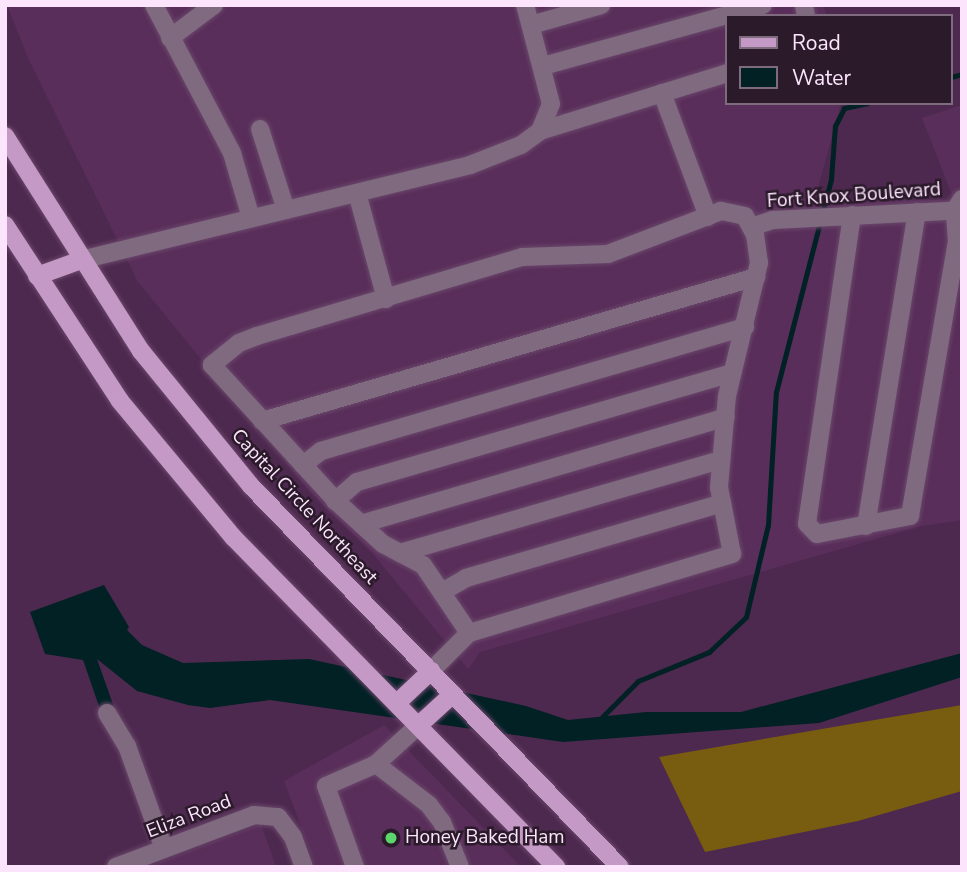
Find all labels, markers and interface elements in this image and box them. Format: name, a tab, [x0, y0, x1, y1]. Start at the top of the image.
legend	[726, 14, 953, 105]
text: Road	[792, 29, 841, 57]
text: Water	[792, 64, 851, 92]
street label: Fort Knox Boulevard	[766, 179, 942, 213]
street label: Capital Circle Northeast	[226, 425, 382, 589]
street label: Eliza Road	[143, 790, 235, 844]
place label: Honey Baked Ham	[405, 827, 564, 849]
marker: Honey Baked Ham	[383, 830, 399, 846]

